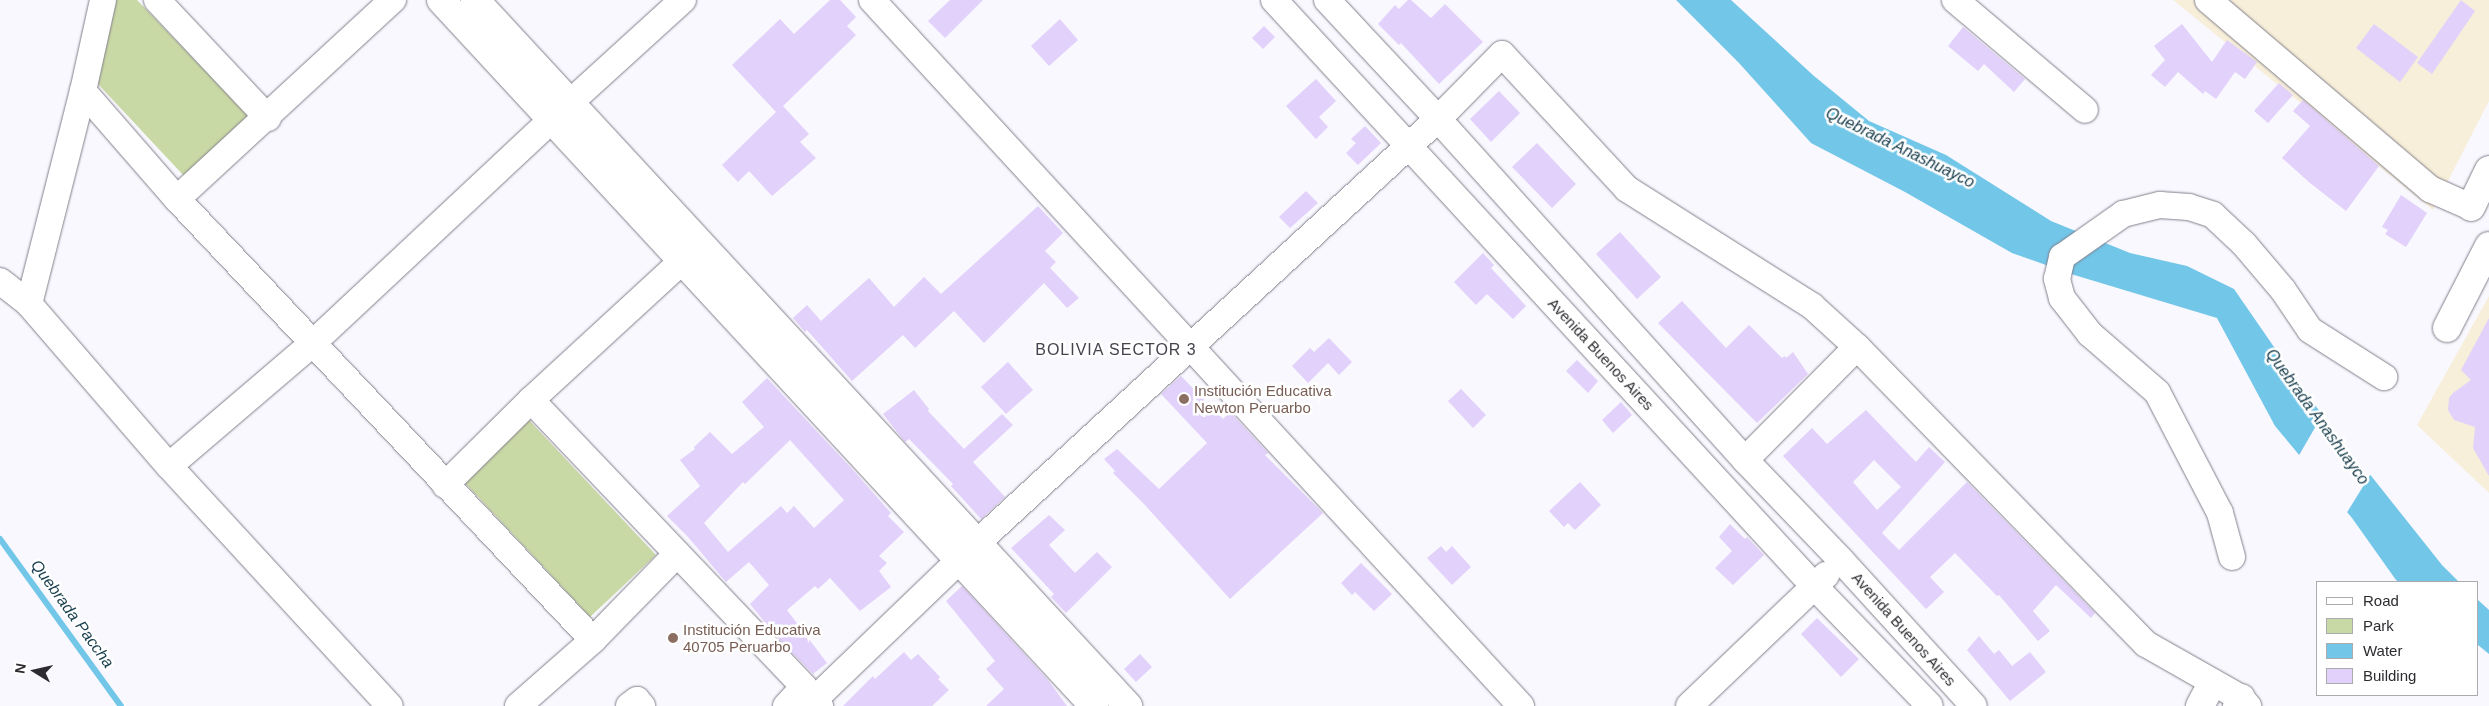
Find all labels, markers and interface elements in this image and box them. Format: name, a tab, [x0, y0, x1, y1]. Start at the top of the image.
water label: Quebrada Anashuayco	[1822, 103, 1978, 193]
street label: Avenida Buenos Aires	[1544, 294, 1658, 414]
district label: BOLIVIA SECTOR 3	[1033, 340, 1199, 360]
water label: Quebrada Anashuayco	[2261, 345, 2373, 489]
place label: Institución Educativa Newton Peruarbo	[1194, 381, 1332, 416]
marker: Institución Educativa Newton Peruarbo	[1178, 393, 1190, 405]
water label: Quebrada Paccha	[26, 556, 118, 672]
street label: Avenida Buenos Aires	[1848, 568, 1960, 690]
legend	[2316, 581, 2479, 696]
text: Road	[2363, 592, 2399, 609]
text: Park	[2363, 617, 2394, 634]
place label: Institución Educativa 40705 Peruarbo	[683, 620, 821, 655]
marker: Institución Educativa 40705 Peruarbo	[667, 632, 679, 644]
text: Water	[2363, 642, 2402, 659]
north arrow	[10, 646, 60, 696]
text: N	[11, 662, 29, 675]
text: Building	[2363, 667, 2416, 684]

